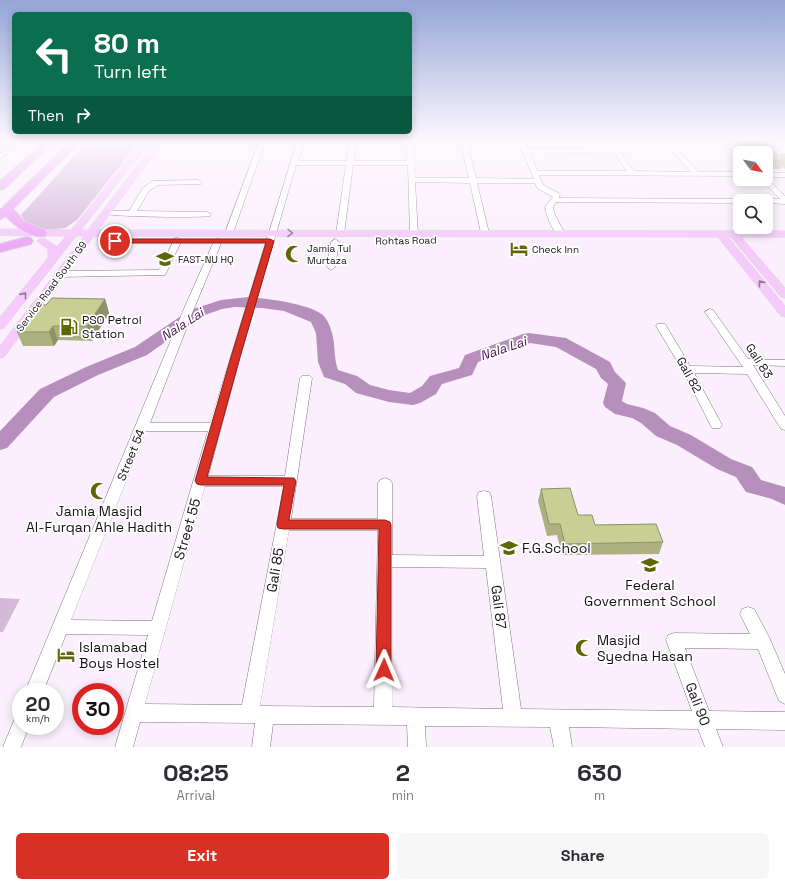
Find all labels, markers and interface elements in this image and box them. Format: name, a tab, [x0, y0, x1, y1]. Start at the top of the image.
text: 80 m	[94, 25, 160, 61]
icon: left	[28, 28, 80, 80]
text: Turn left	[94, 60, 167, 83]
icon: right	[72, 104, 94, 126]
text: Then	[28, 106, 64, 125]
north arrow	[733, 146, 773, 186]
map controls	[733, 146, 773, 234]
button: search	[733, 194, 773, 234]
pin	[98, 224, 132, 258]
one-way arrow	[287, 229, 293, 237]
icon: arrive	[104, 230, 126, 252]
street label: Rohtas Road	[375, 233, 437, 248]
street label: Service Road South G9	[13, 239, 90, 334]
hotel icon: Check Inn	[509, 239, 529, 259]
place label: Jamia Tul Murtaza	[307, 242, 351, 267]
place label: Check Inn	[532, 243, 579, 256]
mosque icon: Jamia Tul Murtaza	[284, 244, 304, 264]
school or university icon: FAST-NU HQ	[155, 249, 175, 269]
place label: FAST-NU HQ	[178, 253, 234, 266]
one-way arrow	[759, 280, 766, 287]
one-way arrow	[20, 292, 27, 299]
water label: Nala Lai	[158, 303, 208, 345]
place label: PSO Petrol Station	[82, 312, 142, 342]
fuel station icon: PSO Petrol Station	[59, 317, 79, 337]
water label: Nala Lai	[478, 332, 530, 364]
street label: Gali 83	[742, 340, 776, 382]
street label: Gali 82	[673, 354, 705, 396]
street label: Street 54	[113, 426, 149, 483]
mosque icon: Jamia Masjid Al-Furqan Ahle Hadith	[89, 481, 109, 501]
street label: Street 55	[170, 496, 204, 562]
place label: Jamia Masjid Al-Furqan Ahle Hadith	[26, 502, 172, 536]
school or university icon: F.G.School	[499, 538, 519, 558]
place label: F.G.School	[522, 539, 591, 557]
street label: Gali 85	[262, 546, 288, 594]
school or university icon: Federal Government School	[640, 555, 660, 575]
place label: Federal Government School	[584, 576, 716, 610]
street label: Gali 87	[487, 584, 511, 630]
place label: Masjid Syedna Hasan	[597, 631, 693, 665]
place label: Islamabad Boys Hostel	[79, 638, 159, 672]
mosque icon: Masjid Syedna Hasan	[574, 638, 594, 658]
hotel icon: Islamabad Boys Hostel	[56, 645, 76, 665]
position arrow	[363, 649, 405, 691]
street label: Gali 90	[681, 680, 715, 728]
speed limit sign: 30	[72, 683, 124, 735]
text: 20	[26, 691, 50, 717]
text: km/h	[26, 712, 50, 725]
text: 08:25	[163, 757, 229, 788]
text: 2	[396, 757, 410, 788]
text: 630	[577, 757, 622, 788]
text: Arrival	[177, 787, 215, 804]
text: min	[392, 787, 414, 804]
text: m	[594, 787, 605, 804]
button: Exit	[16, 833, 389, 879]
button: Share	[397, 833, 769, 879]

